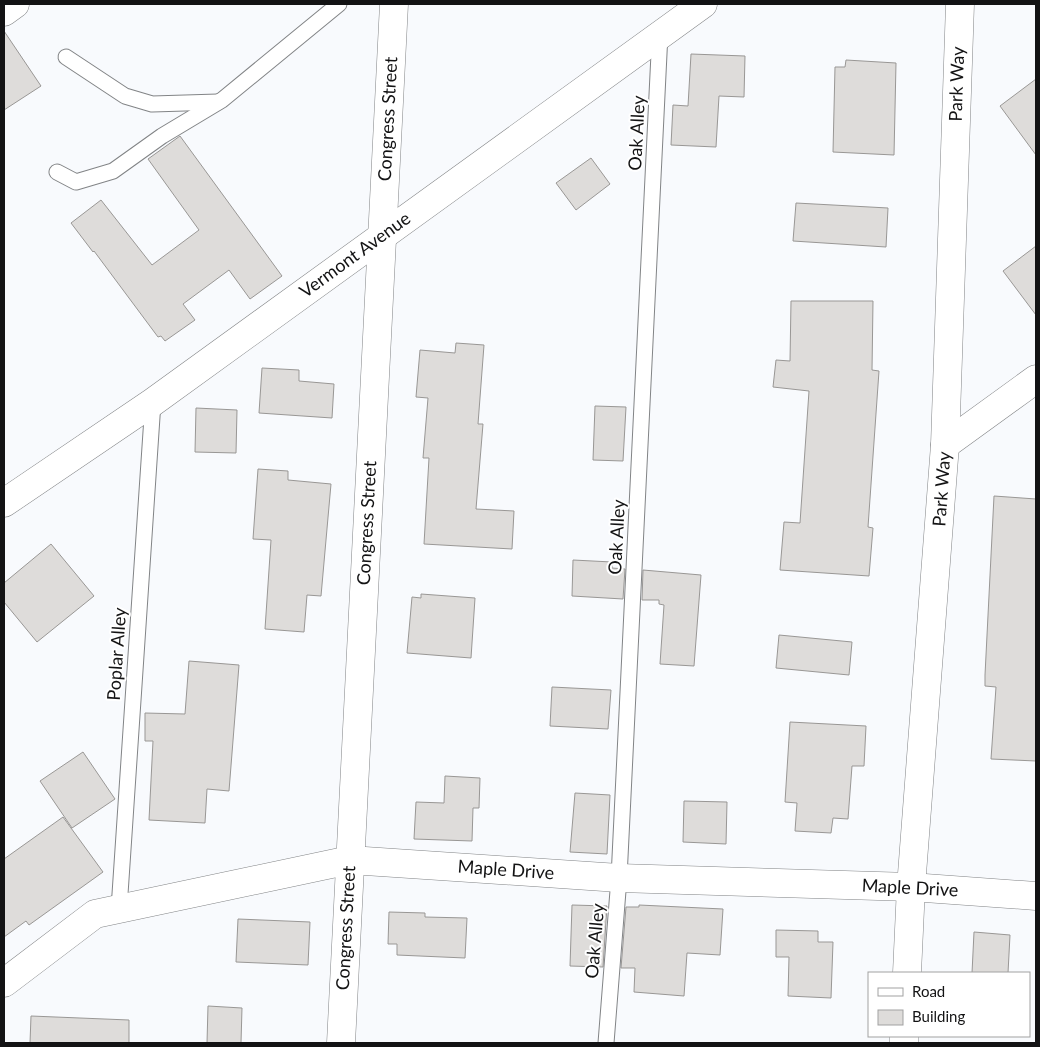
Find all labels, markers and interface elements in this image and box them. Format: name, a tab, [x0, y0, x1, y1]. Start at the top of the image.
street label: Park Way	[944, 45, 968, 122]
street label: Congress Street	[373, 56, 401, 182]
street label: Oak Alley	[623, 94, 649, 171]
street label: Vermont Avenue	[295, 207, 414, 302]
street label: Park Way	[927, 450, 955, 527]
street label: Congress Street	[352, 460, 380, 586]
street label: Oak Alley	[603, 498, 629, 575]
street label: Poplar Alley	[102, 606, 130, 701]
street label: Maple Drive	[457, 855, 555, 883]
street label: Congress Street	[331, 865, 359, 991]
street label: Maple Drive	[861, 873, 959, 901]
street label: Oak Alley	[580, 902, 608, 979]
legend	[868, 972, 1030, 1037]
text: Road	[912, 982, 945, 1000]
text: Building	[912, 1007, 965, 1025]

